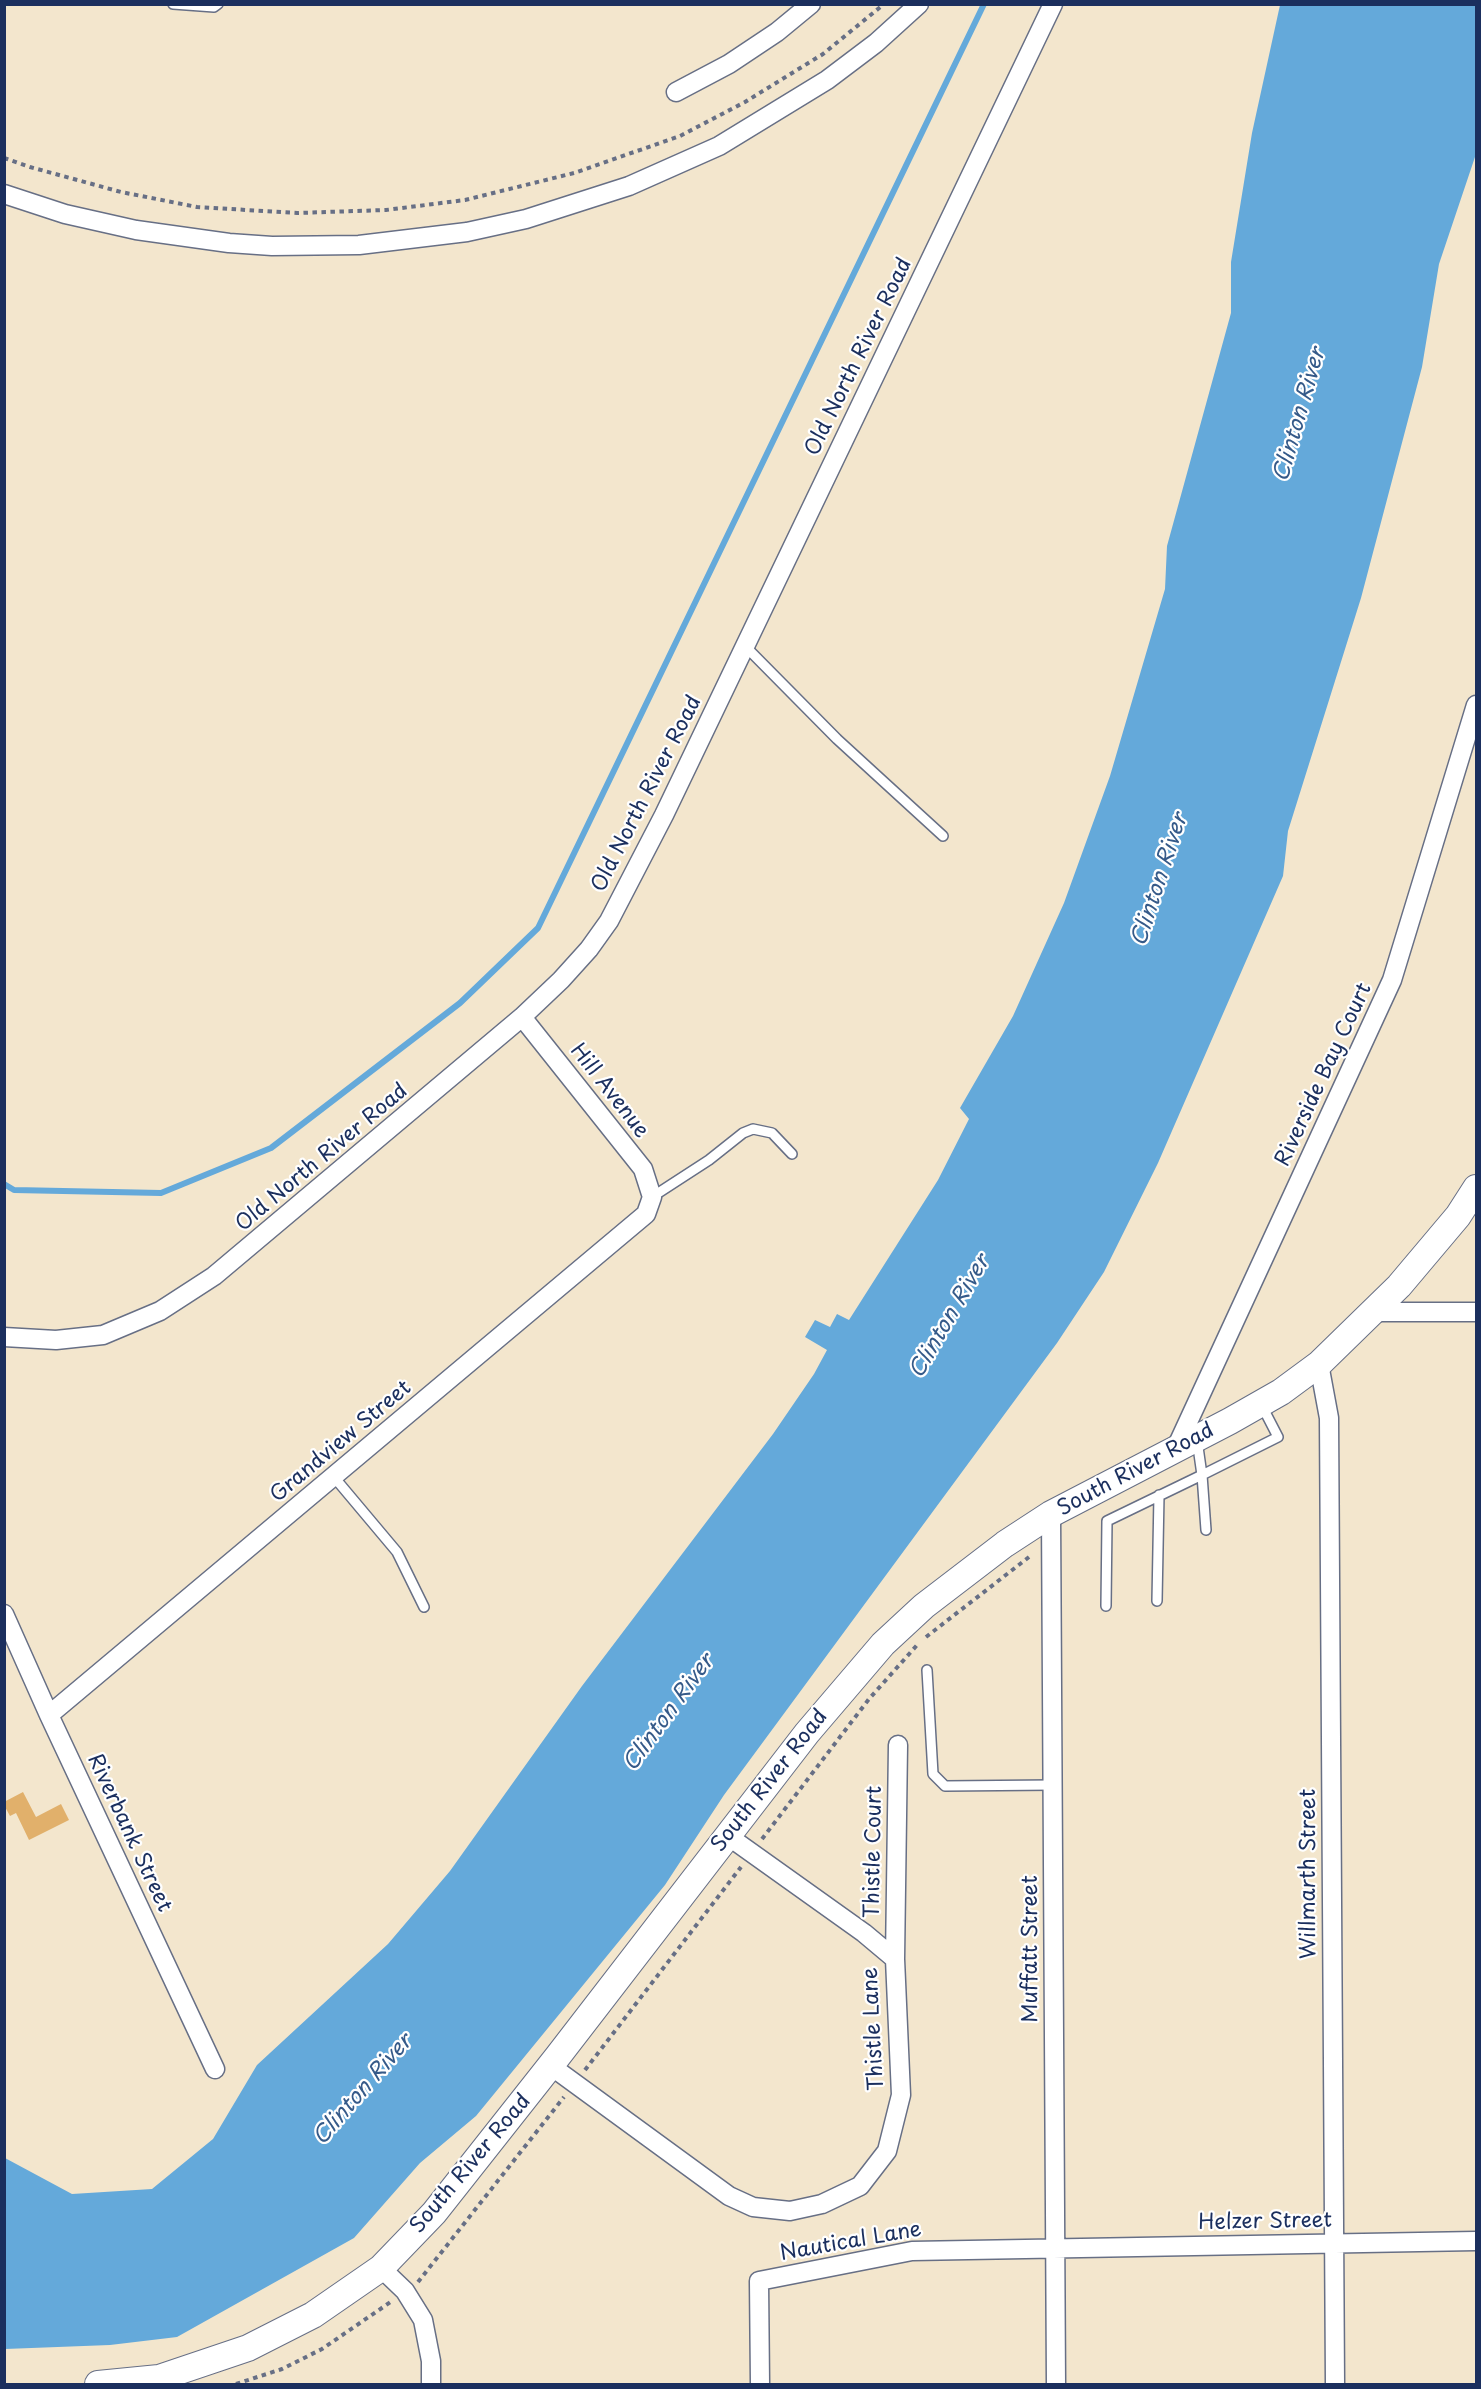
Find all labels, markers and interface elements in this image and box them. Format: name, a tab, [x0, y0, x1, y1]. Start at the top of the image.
street label: Old North River Road	[800, 254, 918, 460]
water label: Clinton River	[1268, 345, 1332, 485]
street label: Old North River Road	[587, 692, 707, 896]
water label: Clinton River	[1126, 810, 1194, 950]
street label: Riverside Bay Court	[1270, 979, 1378, 1171]
street label: Hill Avenue	[564, 1039, 654, 1143]
street label: Old North River Road	[231, 1079, 413, 1237]
water label: Clinton River	[904, 1251, 996, 1383]
street label: Grandview Street	[265, 1376, 417, 1508]
street label: South River Road	[1053, 1418, 1219, 1522]
water label: Clinton River	[618, 1650, 720, 1776]
street label: South River Road	[707, 1705, 833, 1857]
street label: Riverbank Street	[81, 1750, 177, 1916]
street label: Thistle Court	[860, 1786, 888, 1918]
street label: Willmarth Street	[1296, 1789, 1322, 1959]
street label: Muffatt Street	[1018, 1875, 1044, 2023]
street label: Thistle Lane	[858, 1967, 890, 2091]
water label: Clinton River	[308, 2029, 418, 2151]
street label: South River Road	[406, 2089, 536, 2239]
street label: Helzer Street	[1198, 2208, 1332, 2236]
street label: Nautical Lane	[778, 2217, 924, 2267]

